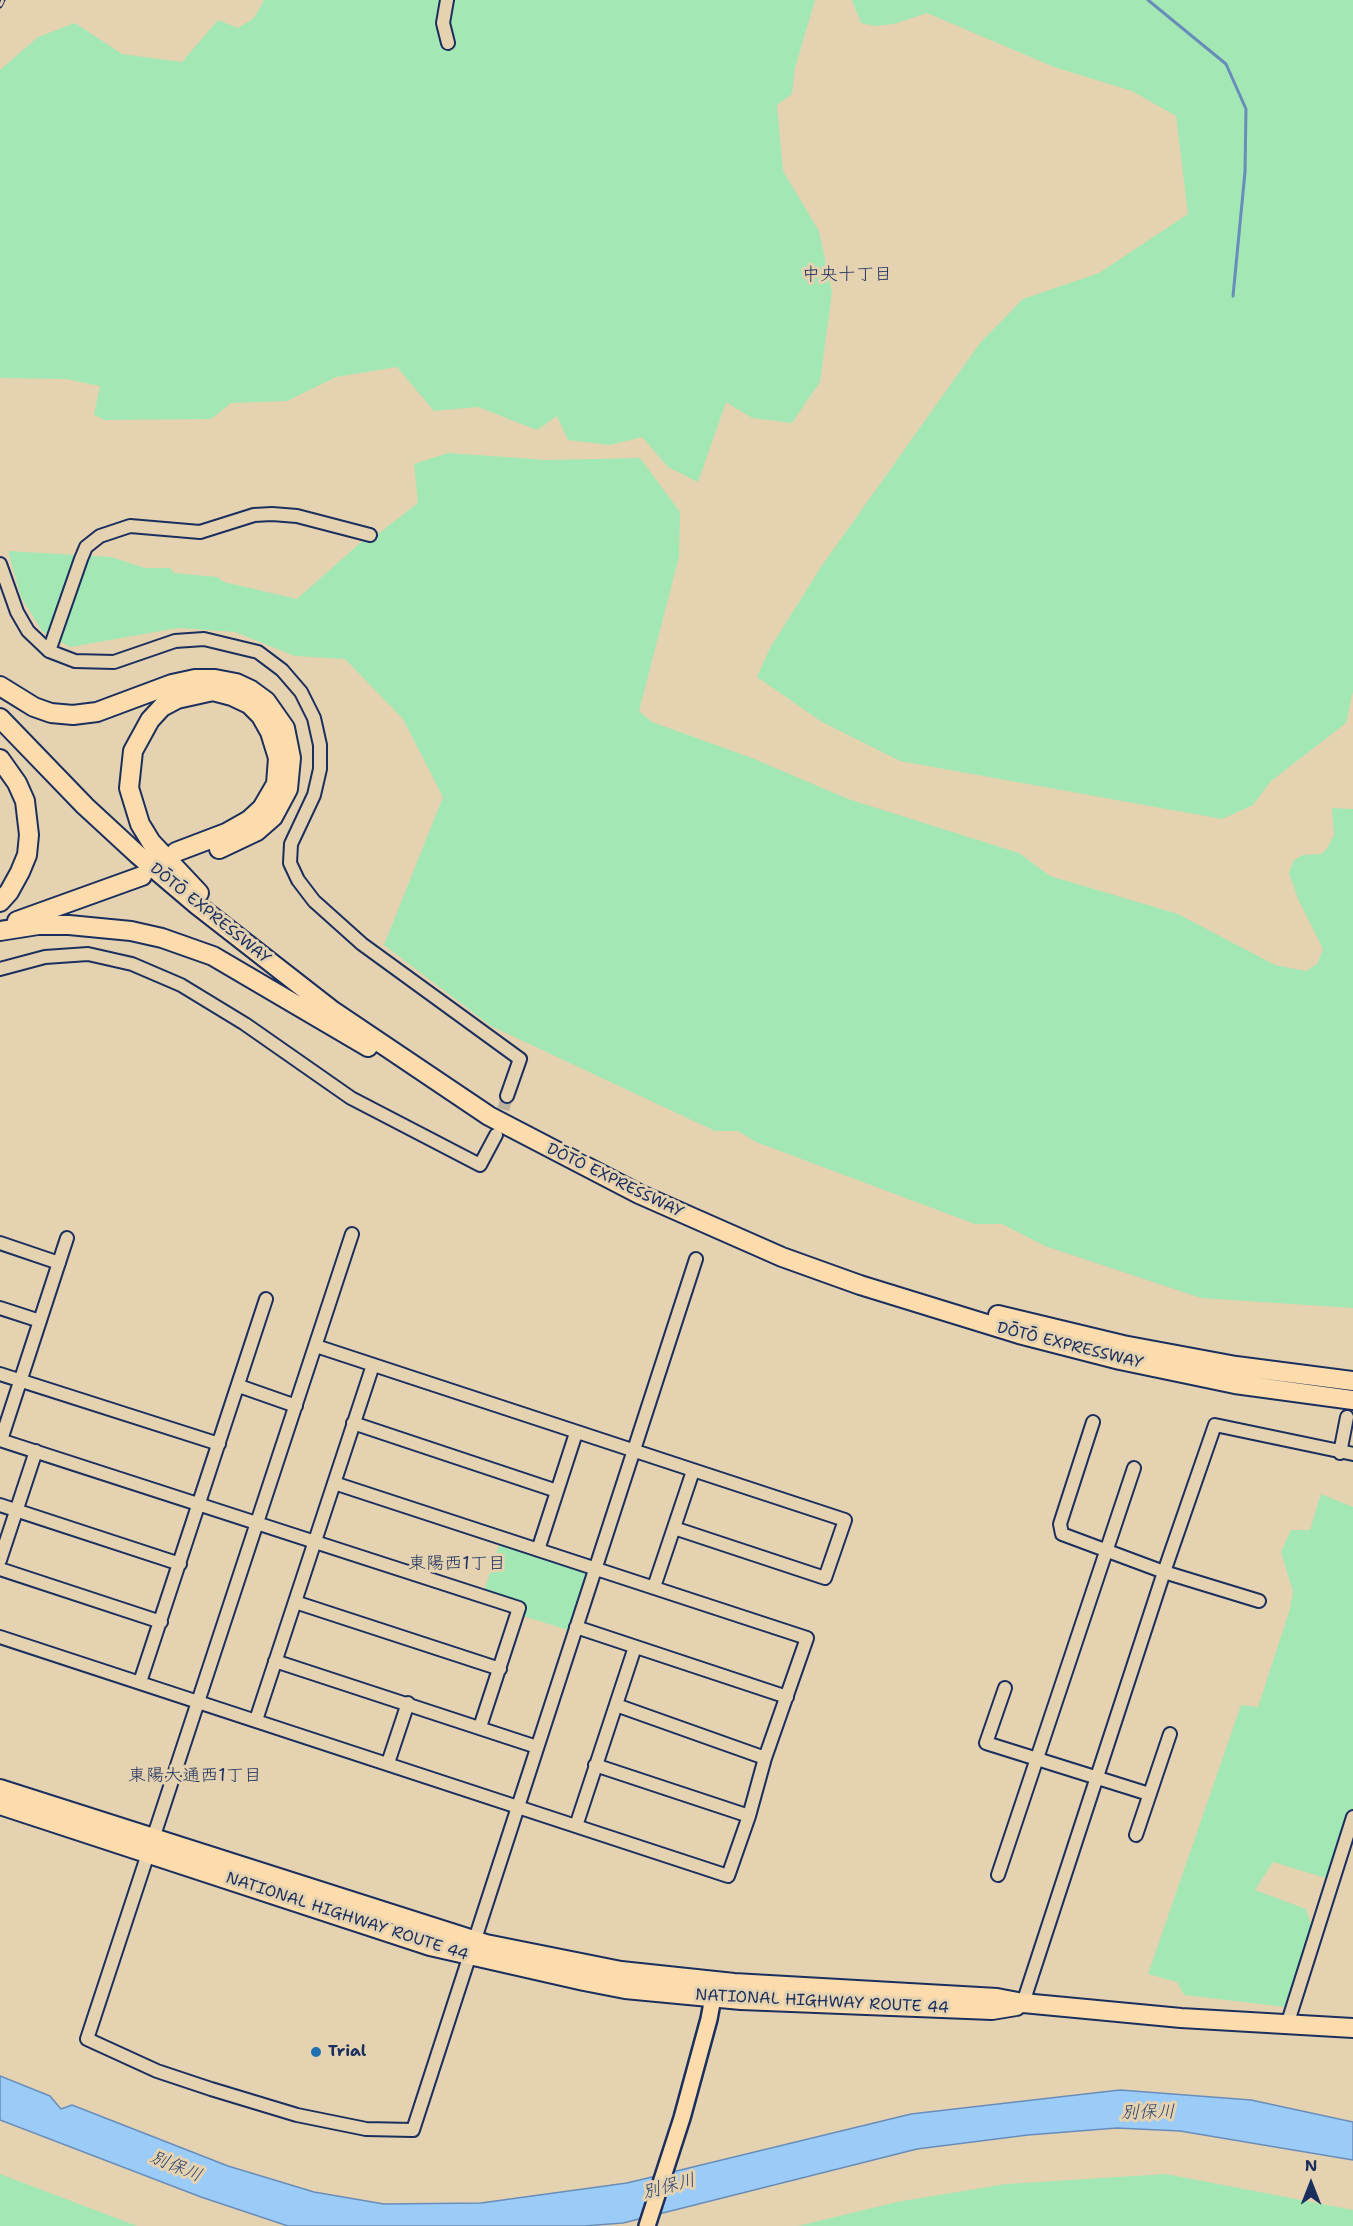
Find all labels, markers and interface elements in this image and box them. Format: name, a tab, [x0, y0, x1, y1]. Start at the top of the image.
district label: 中央十丁目	[802, 264, 892, 286]
street label: DŌTŌ EXPRESSWAY	[146, 859, 274, 969]
street label: DŌTŌ EXPRESSWAY	[543, 1140, 687, 1222]
street label: DŌTŌ EXPRESSWAY	[995, 1319, 1145, 1373]
district label: 東陽西1丁目	[408, 1553, 506, 1575]
district label: 東陽大通西1丁目	[128, 1765, 262, 1787]
street label: NATIONAL HIGHWAY ROUTE 44	[223, 1869, 471, 1965]
street label: NATIONAL HIGHWAY ROUTE 44	[695, 1986, 949, 2018]
place label: Trial	[328, 2042, 366, 2062]
marker: Trial	[309, 2045, 323, 2059]
water label: 別保川	[1121, 2102, 1175, 2124]
water label: 別保川	[147, 2147, 205, 2187]
north arrow	[1281, 2154, 1341, 2214]
text: N	[1305, 2155, 1317, 2176]
water label: 別保川	[640, 2170, 698, 2204]

